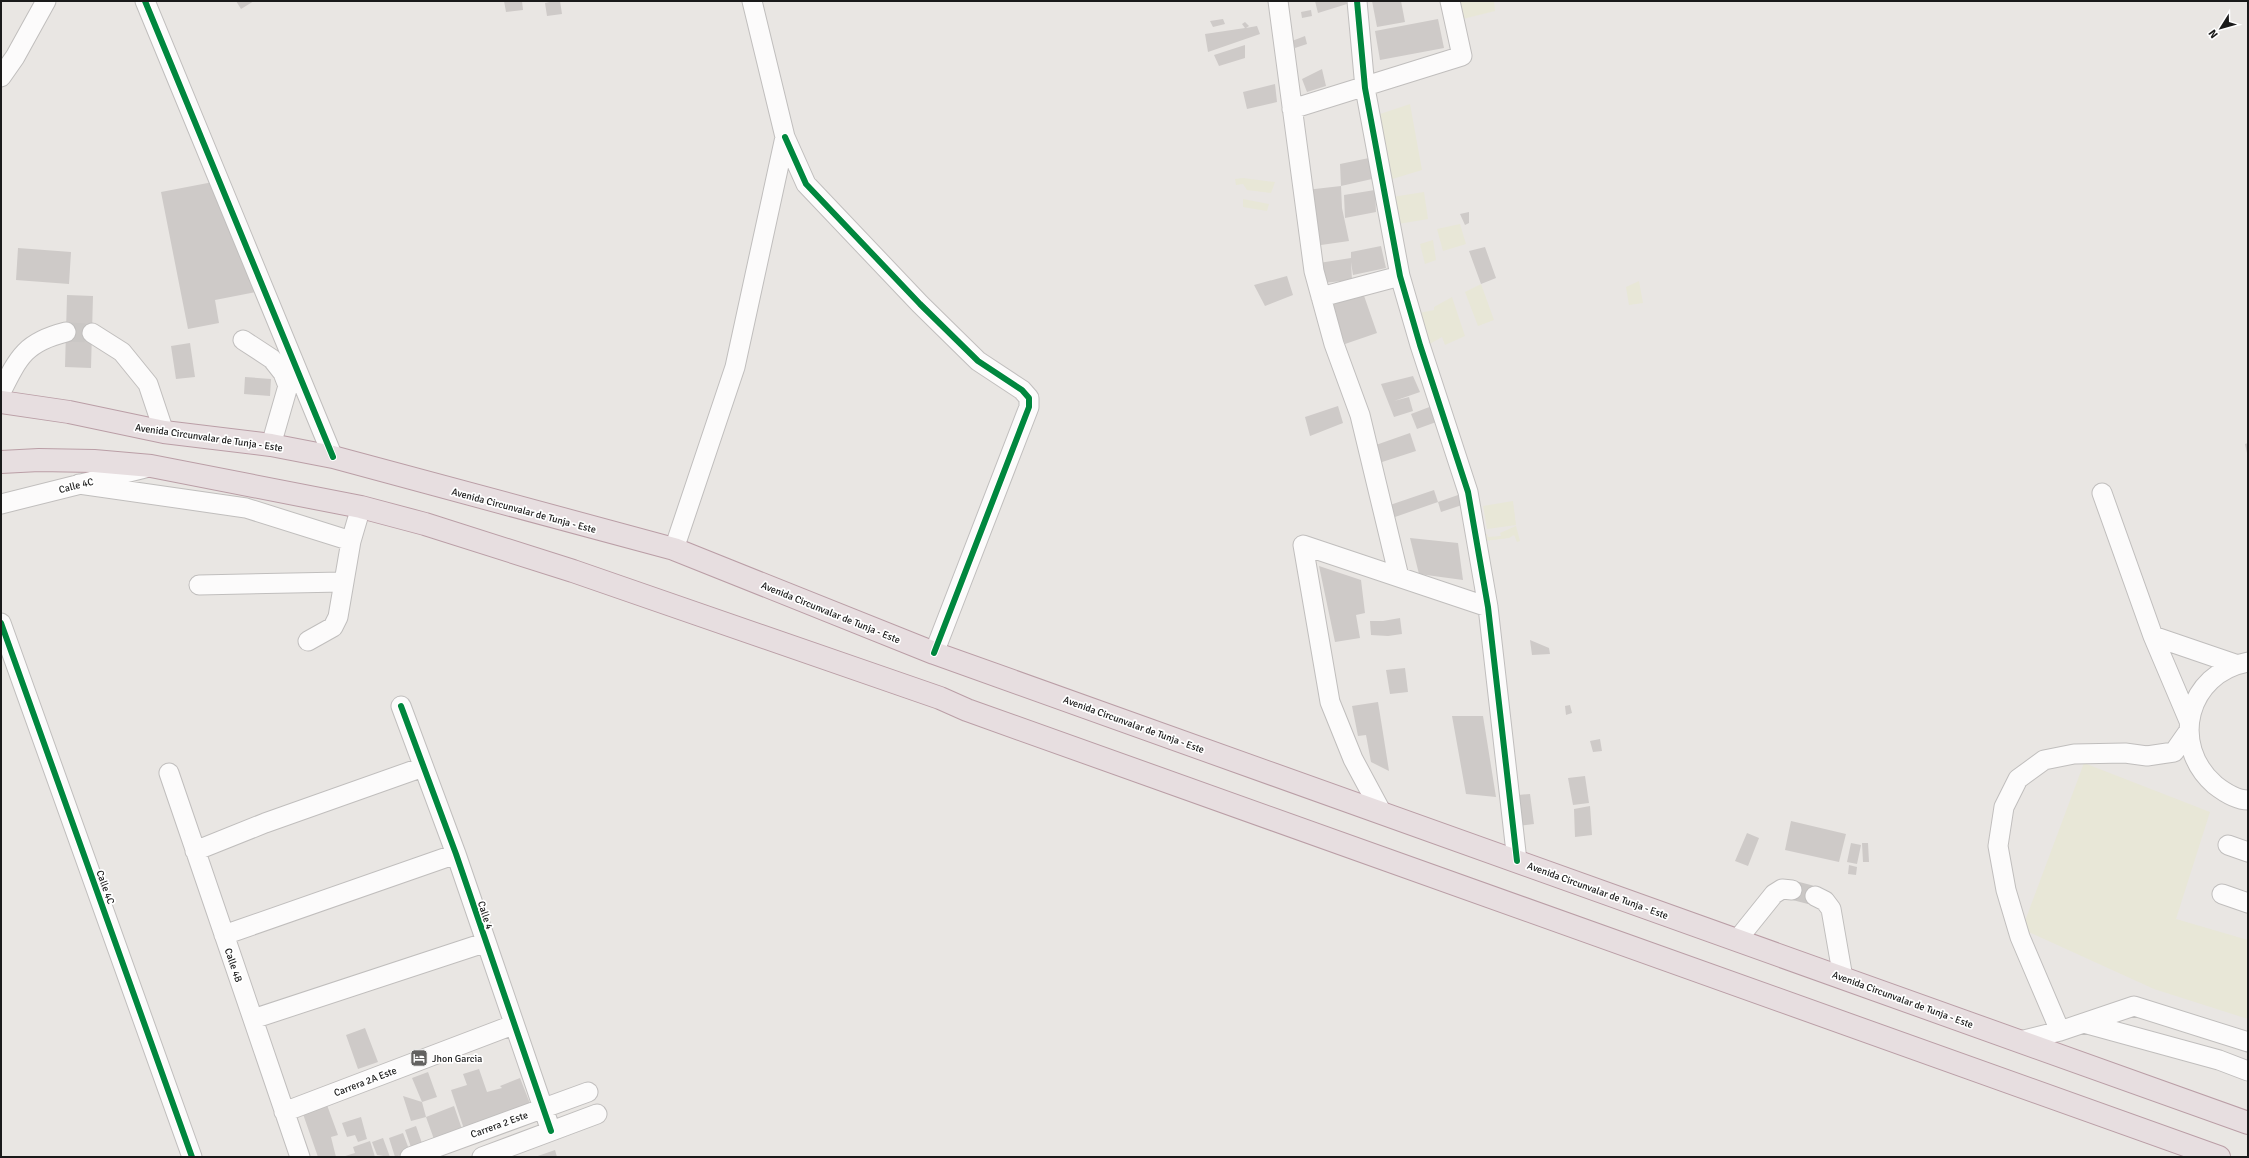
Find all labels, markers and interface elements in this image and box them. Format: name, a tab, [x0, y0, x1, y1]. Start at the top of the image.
north arrow	[2201, 8, 2241, 48]
text: N	[2206, 27, 2221, 41]
street label: Avenida Circunvalar de Tunja - Este	[134, 422, 284, 454]
street label: Calle 4C	[58, 476, 95, 496]
street label: Avenida Circunvalar de Tunja - Este	[450, 486, 597, 536]
street label: Avenida Circunvalar de Tunja - Este	[759, 579, 902, 646]
street label: Avenida Circunvalar de Tunja - Este	[1062, 694, 1206, 756]
street label: Avenida Circunvalar de Tunja - Este	[1526, 860, 1670, 922]
street label: Calle 4C	[93, 869, 117, 906]
street label: Calle 4	[475, 900, 495, 932]
street label: Calle 4B	[222, 947, 244, 984]
street label: Avenida Circunvalar de Tunja - Este	[1831, 969, 1975, 1031]
hotel icon: Jhon Garcia	[409, 1048, 429, 1068]
place label: Jhon Garcia	[432, 1053, 482, 1065]
street label: Carrera 2A Este	[332, 1064, 398, 1099]
street label: Carrera 2 Este	[469, 1109, 530, 1141]

